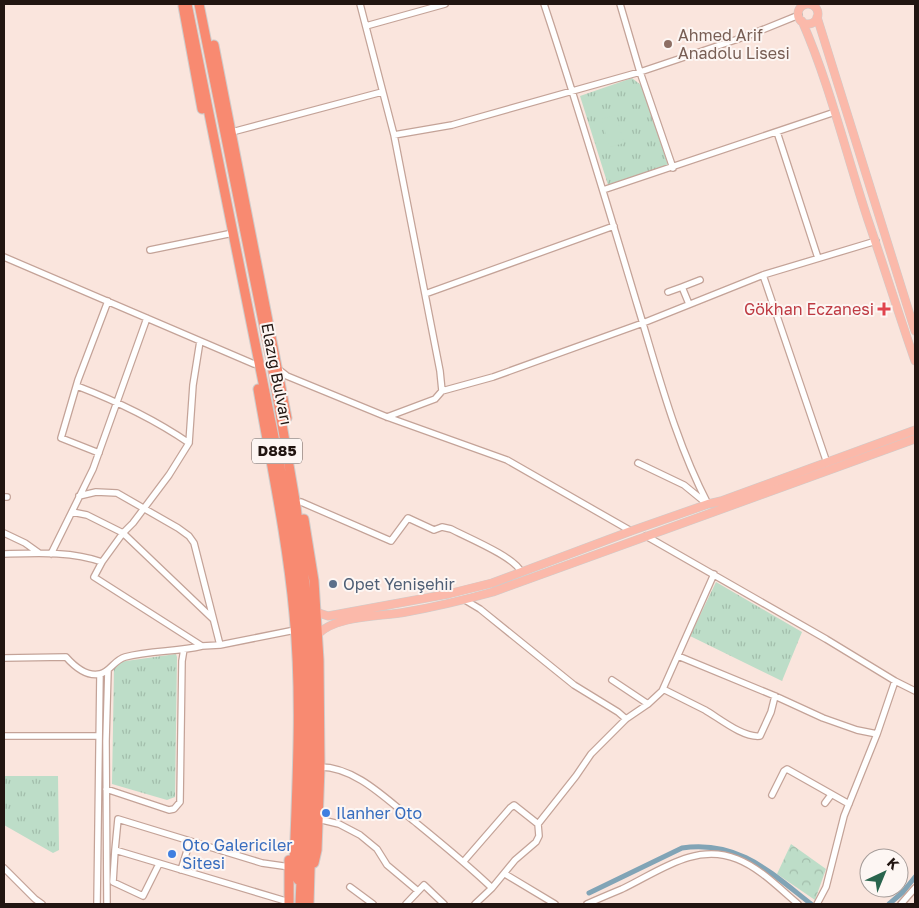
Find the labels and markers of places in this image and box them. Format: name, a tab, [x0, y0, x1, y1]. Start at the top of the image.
place label: Ahmed Arif Anadolu Lisesi	[678, 25, 790, 63]
marker: Ahmed Arif Anadolu Lisesi	[662, 38, 674, 50]
place label: Gökhan Eczanesi	[744, 299, 874, 319]
marker: Gökhan Eczanesi	[878, 303, 890, 315]
place label: Opet Yenişehir	[343, 574, 455, 594]
marker: Opet Yenişehir	[327, 578, 339, 590]
place label: Ilanher Oto	[336, 803, 422, 823]
marker: Ilanher Oto	[320, 807, 332, 819]
place label: Oto Galericiler Sitesi	[182, 835, 292, 873]
marker: Oto Galericiler Sitesi	[166, 848, 178, 860]

